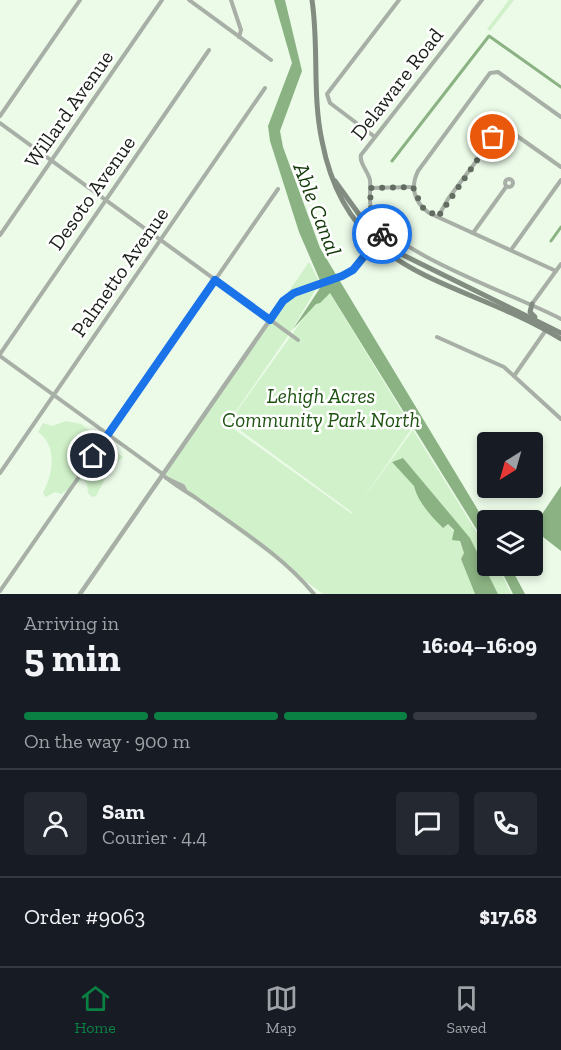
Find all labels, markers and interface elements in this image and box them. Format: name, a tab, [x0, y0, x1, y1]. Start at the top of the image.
street label: Delaware Road	[345, 22, 448, 145]
street label: Willard Avenue	[19, 45, 118, 172]
pin	[467, 111, 518, 162]
icon: bag	[476, 120, 509, 153]
street label: Desoto Avenue	[43, 131, 140, 255]
water label: Able Canal	[287, 158, 348, 260]
street label: Palmetto Avenue	[66, 202, 174, 341]
courier	[352, 204, 412, 264]
icon: bike	[366, 218, 399, 251]
park label: Lehigh Acres Community Park North	[222, 383, 420, 432]
pin	[67, 430, 118, 481]
north arrow	[477, 432, 543, 498]
map controls	[477, 432, 543, 576]
icon: home	[76, 439, 109, 472]
button: layers	[477, 510, 543, 576]
text: Arriving in	[24, 611, 119, 635]
text: 16:04–16:09	[422, 632, 537, 659]
text: 5 min	[24, 634, 121, 681]
text: On the way · 900 m	[24, 729, 190, 753]
button: person	[24, 792, 87, 855]
button: chat	[396, 792, 459, 855]
button: phone	[474, 792, 537, 855]
text: Sam	[102, 798, 145, 825]
text: Courier · 4.4	[102, 825, 207, 849]
text: Order #9063	[24, 903, 145, 930]
text: $17.68	[479, 903, 537, 930]
tab: Home	[74, 982, 116, 1037]
tab: Map	[265, 982, 298, 1037]
tab: Saved	[446, 982, 487, 1037]

